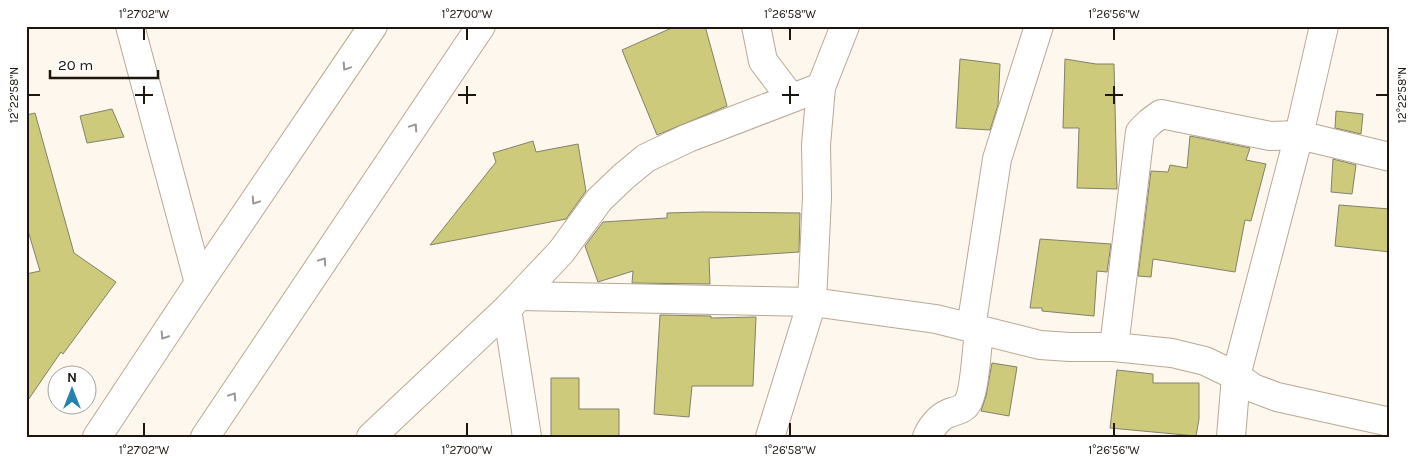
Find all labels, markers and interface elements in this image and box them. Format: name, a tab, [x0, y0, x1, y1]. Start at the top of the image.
text: 1°27'02"W	[119, 7, 170, 21]
text: 1°27'00"W	[442, 7, 493, 21]
text: 1°26'58"W	[764, 7, 816, 21]
text: 1°26'56"W	[1088, 7, 1140, 21]
scale bar	[50, 48, 158, 80]
text: 20 m	[58, 56, 93, 74]
one-way arrow	[343, 61, 352, 70]
text: 12°22'58"N	[7, 67, 21, 123]
text: 12°22'58"N	[1395, 67, 1409, 123]
one-way arrow	[408, 123, 417, 132]
one-way arrow	[251, 196, 261, 205]
one-way arrow	[317, 258, 326, 267]
one-way arrow	[161, 330, 170, 339]
north arrow	[48, 366, 98, 416]
text: N	[67, 369, 77, 386]
one-way arrow	[227, 393, 236, 402]
text: 1°27'02"W	[119, 443, 170, 457]
text: 1°27'00"W	[442, 443, 493, 457]
text: 1°26'58"W	[764, 443, 816, 457]
text: 1°26'56"W	[1088, 443, 1140, 457]

